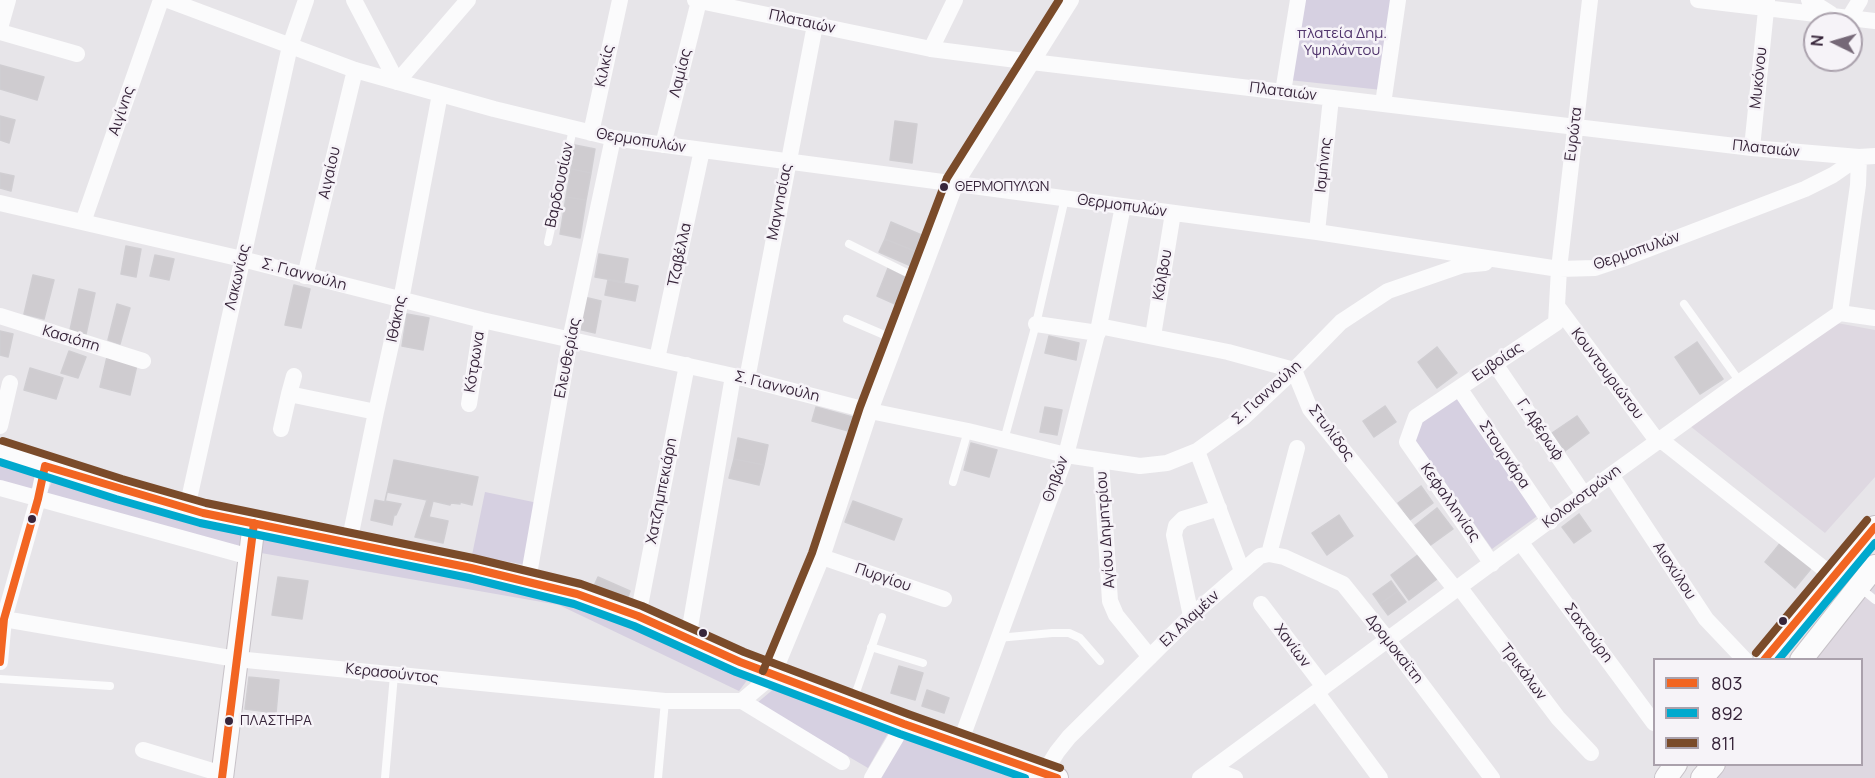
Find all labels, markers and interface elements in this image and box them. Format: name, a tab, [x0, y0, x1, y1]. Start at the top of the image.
street label: Πλαταιών	[767, 6, 837, 38]
north arrow	[1803, 12, 1863, 72]
park label: πλατεία Δημ. Υψηλάντου	[1297, 25, 1387, 60]
text: N	[1806, 34, 1829, 47]
street label: Κιλκίς	[592, 43, 618, 89]
street label: Μυκόνου	[1747, 46, 1771, 110]
street label: Λαμίας	[666, 47, 696, 99]
street label: Πλαταιών	[1248, 79, 1318, 105]
street label: Αιγίνης	[105, 84, 139, 138]
street label: Ευρώτα	[1562, 106, 1586, 162]
street label: Θερμοπυλών	[595, 125, 687, 157]
street label: Ισμήνης	[1312, 137, 1336, 193]
street label: Πλαταιών	[1732, 137, 1800, 161]
street label: Βαρδουσίων	[542, 141, 578, 229]
street label: Αιγαίου	[315, 145, 345, 201]
street label: Μαγνησίας	[764, 162, 796, 242]
place label: ΘΕΡΜΟΠΥΛΏΝ	[955, 179, 1049, 195]
marker: ΘΕΡΜΟΠΥΛΏΝ	[938, 181, 950, 193]
street label: Θερμοπυλών	[1076, 191, 1168, 221]
street label: Τζαβέλλα	[664, 221, 696, 289]
street label: Θερμοπυλών	[1591, 228, 1683, 274]
street label: Λακωνίας	[222, 242, 254, 312]
street label: Κάλβου	[1150, 248, 1176, 302]
street label: Σ. Γιαννούλη	[260, 255, 348, 295]
street label: Ιθάκης	[383, 294, 411, 344]
street label: Ελευθερίας	[551, 316, 585, 400]
street label: Κασιόπη	[40, 322, 102, 356]
street label: Κουντουριώτου	[1567, 325, 1647, 423]
street label: Κότρωνα	[461, 330, 489, 394]
street label: Ευβοίας	[1469, 339, 1527, 385]
street label: Σ. Γιαννούλη	[1229, 357, 1305, 429]
street label: Σ. Γιαννούλη	[733, 368, 821, 406]
street label: Γ. Αβέρωφ	[1513, 396, 1567, 464]
street label: Στυλίδος	[1304, 402, 1358, 464]
street label: Στουρνάρα	[1475, 418, 1533, 492]
street label: Χατζημπεκιάρη	[643, 436, 681, 546]
street label: Θηβών	[1039, 454, 1073, 504]
street label: Κεφαλληνίας	[1416, 460, 1484, 546]
street label: Κολοκοτρώνη	[1539, 462, 1625, 532]
street label: Αγίου Δημητρίου	[1093, 471, 1119, 589]
unlabelled marker	[26, 513, 38, 525]
street label: Αισχύλου	[1649, 539, 1699, 603]
street label: Πυργίου	[853, 560, 913, 596]
street label: Ελ Αλαμέιν	[1157, 587, 1223, 651]
street label: Σαχτούρη	[1560, 600, 1616, 666]
street label: Δρομοκαϊτη	[1361, 611, 1427, 687]
unlabelled marker	[1777, 615, 1789, 627]
street label: Χανίων	[1270, 621, 1314, 671]
unlabelled marker	[697, 627, 709, 639]
street label: Τρικάλων	[1496, 640, 1550, 704]
legend	[1653, 658, 1863, 766]
street label: Κερασούντος	[345, 660, 439, 688]
text: 803	[1711, 671, 1742, 695]
text: 892	[1711, 701, 1743, 725]
place label: ΠΛΑΣΤΗΡΑ	[240, 713, 312, 729]
marker: ΠΛΑΣΤΗΡΑ	[223, 715, 235, 727]
text: 811	[1711, 731, 1736, 755]

